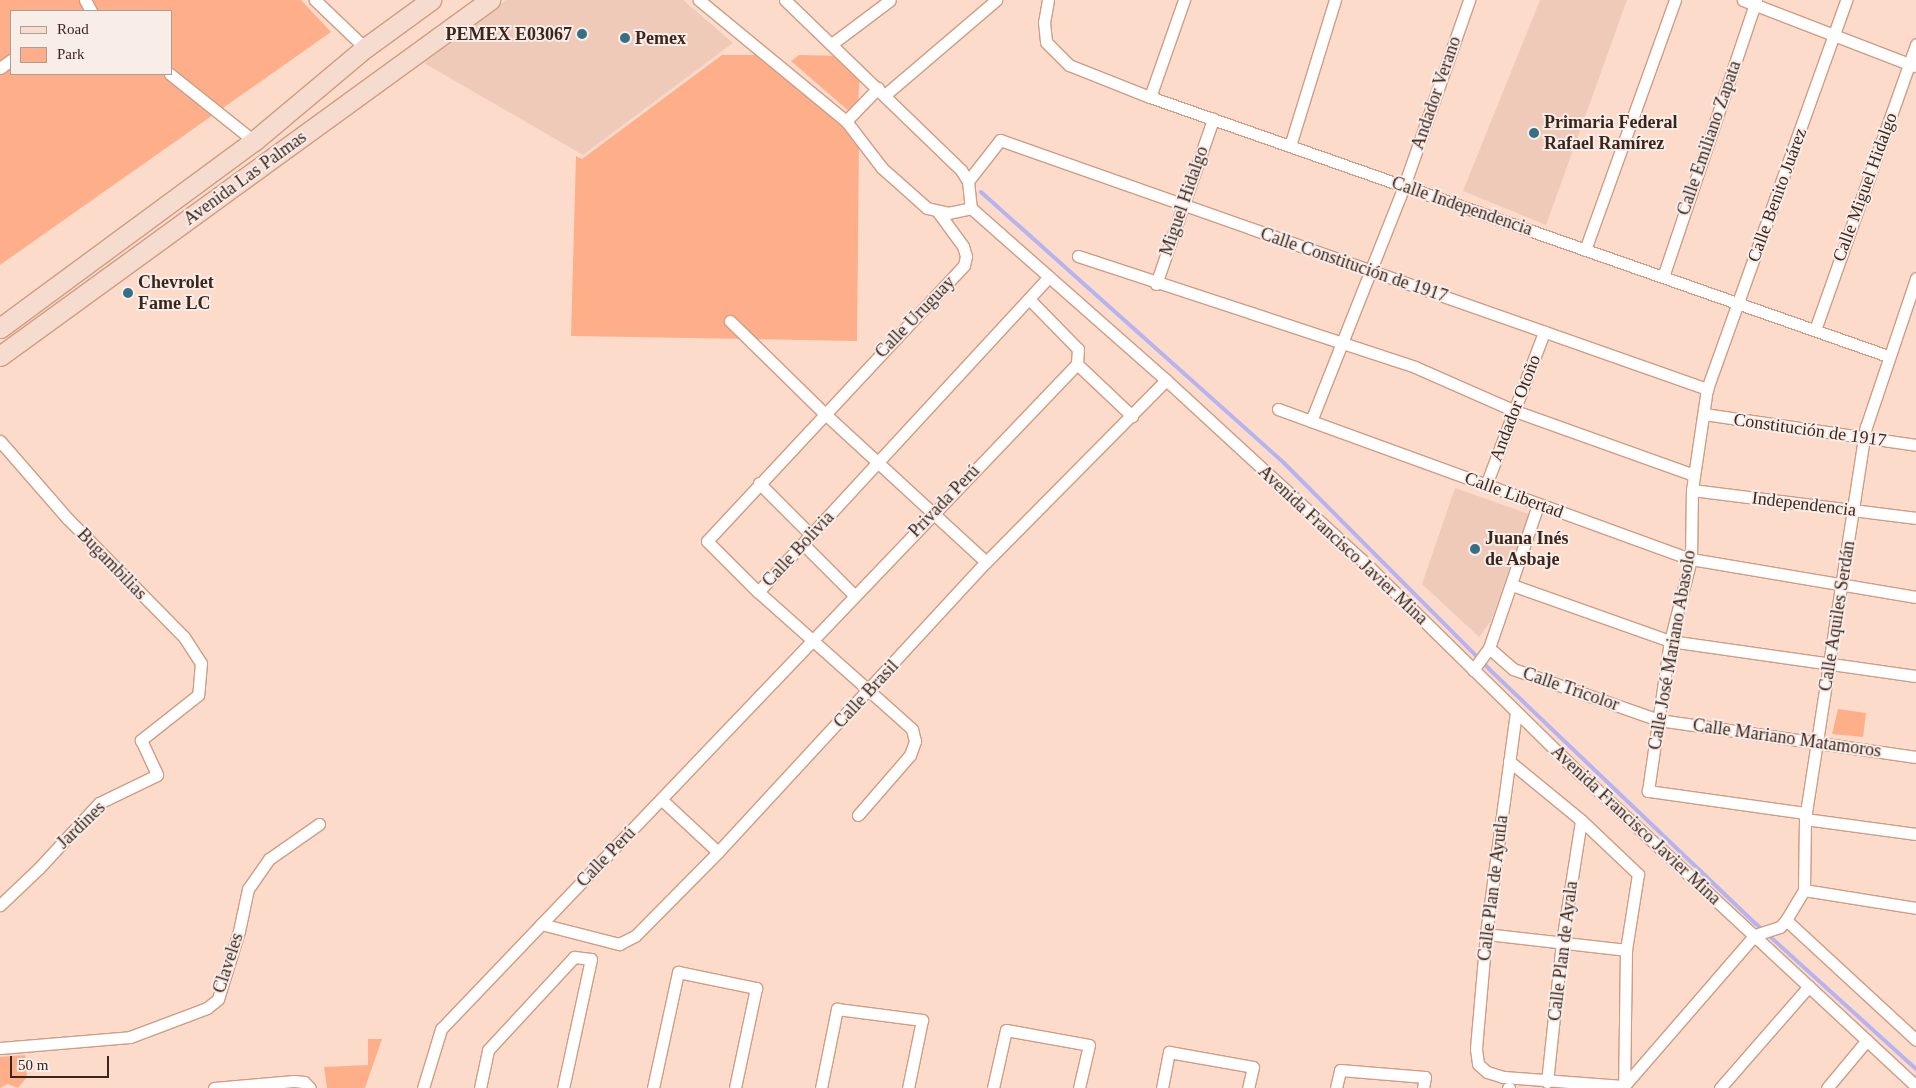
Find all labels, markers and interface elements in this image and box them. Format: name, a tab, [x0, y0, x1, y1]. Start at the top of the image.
legend	[10, 10, 172, 75]
text: Road	[57, 21, 89, 37]
place label: PEMEX E03067	[445, 23, 572, 45]
place label: Pemex	[635, 27, 686, 49]
marker: PEMEX E03067	[576, 28, 588, 40]
marker: Pemex	[619, 32, 631, 44]
street label: Andador Verano	[1407, 33, 1465, 153]
text: Park	[57, 46, 85, 62]
street label: Calle Emiliano Zapata	[1672, 58, 1746, 218]
street label: Calle Miguel Hidalgo	[1828, 110, 1902, 264]
place label: Primaria Federal Rafael Ramírez	[1544, 112, 1677, 154]
street label: Calle Benito Juárez	[1743, 125, 1811, 265]
street label: Avenida Las Palmas	[179, 126, 311, 230]
marker: Primaria Federal Rafael Ramírez	[1528, 127, 1540, 139]
street label: Miguel Hidalgo	[1155, 143, 1213, 259]
street label: Calle Independencia	[1389, 172, 1535, 240]
street label: Calle Constitución de 1917	[1258, 223, 1450, 307]
place label: Chevrolet Fame LC	[138, 272, 214, 314]
street label: Calle Uruguay	[871, 272, 959, 362]
marker: Chevrolet Fame LC	[122, 287, 134, 299]
street label: Andador Otoño	[1485, 352, 1545, 464]
street label: Constitución de 1917	[1732, 409, 1888, 451]
street label: Privada Perú	[904, 460, 984, 542]
street label: Avenida Francisco Javier Mina	[1254, 461, 1432, 629]
street label: Calle Libertad	[1462, 467, 1566, 523]
street label: Independencia	[1751, 487, 1857, 521]
street label: Calle Bolivia	[758, 507, 838, 591]
street label: Bugambilias	[73, 524, 151, 604]
place label: Juana Inés de Asbaje	[1485, 528, 1569, 570]
street label: Calle Aquiles Serdán	[1814, 539, 1860, 693]
marker: Juana Inés de Asbaje	[1469, 543, 1481, 555]
street label: Calle José Mariano Abasolo	[1644, 548, 1700, 752]
street label: Calle Brasil	[829, 655, 903, 733]
street label: Calle Tricolor	[1520, 662, 1622, 716]
street label: Calle Mariano Matamoros	[1691, 714, 1883, 762]
street label: Avenida Francisco Javier Mina	[1547, 741, 1725, 909]
street label: Jardines	[52, 797, 110, 853]
street label: Calle Plan de Ayutla	[1473, 813, 1513, 963]
street label: Calle Perú	[572, 822, 640, 892]
street label: Calle Plan de Ayala	[1544, 879, 1582, 1023]
street label: Claveles	[208, 930, 248, 996]
scale bar	[12, 1046, 111, 1078]
text: 50 m	[18, 1057, 48, 1073]

